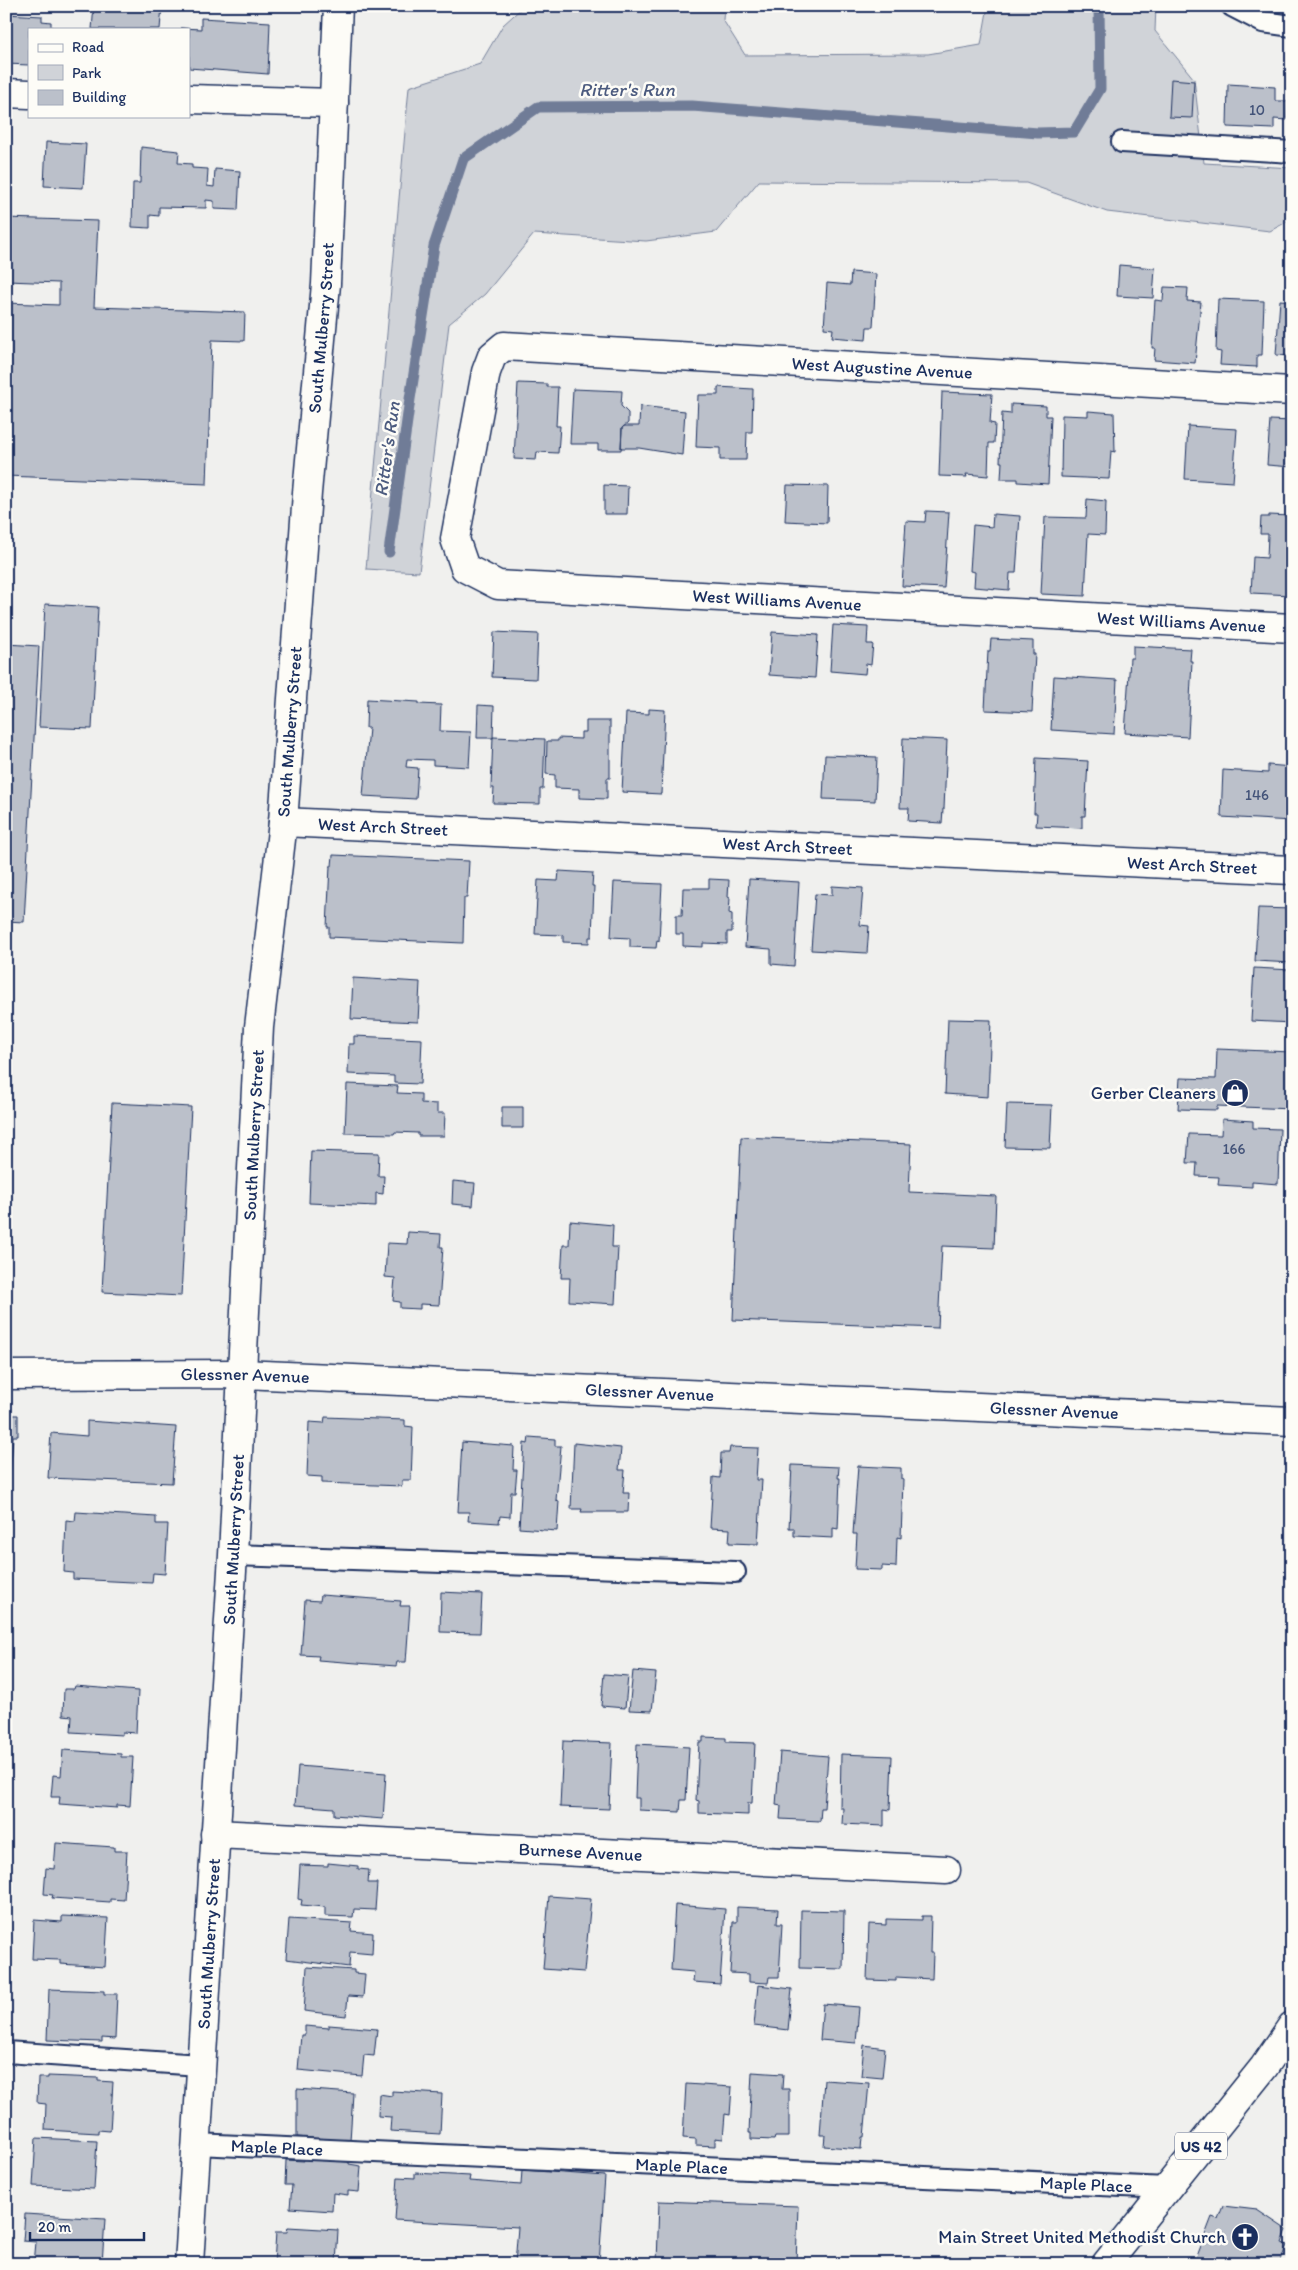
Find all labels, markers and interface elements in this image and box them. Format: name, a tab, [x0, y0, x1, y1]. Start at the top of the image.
legend	[28, 28, 190, 118]
text: Road	[72, 38, 105, 56]
text: Park	[72, 64, 102, 82]
water label: Ritter's Run	[579, 78, 675, 101]
text: Building	[72, 88, 126, 106]
house number: 10	[1249, 101, 1265, 119]
street label: South Mulberry Street	[303, 242, 339, 414]
street label: West Augustine Avenue	[791, 352, 973, 384]
water label: Ritter's Run	[369, 400, 405, 498]
street label: West Williams Avenue	[692, 585, 862, 616]
street label: West Williams Avenue	[1096, 606, 1267, 638]
street label: South Mulberry Street	[272, 645, 307, 818]
house number: 146	[1245, 786, 1269, 804]
street label: West Arch Street	[317, 813, 449, 841]
street label: West Arch Street	[722, 832, 853, 860]
street label: West Arch Street	[1126, 851, 1258, 879]
street label: South Mulberry Street	[238, 1049, 269, 1221]
shop icon: Gerber Cleaners	[1220, 1078, 1250, 1108]
place label: Gerber Cleaners	[1091, 1082, 1216, 1104]
house number: 166	[1223, 1140, 1245, 1158]
street label: Glessner Avenue	[180, 1363, 310, 1388]
street label: Glessner Avenue	[585, 1378, 715, 1406]
street label: Glessner Avenue	[989, 1396, 1119, 1424]
street label: South Mulberry Street	[218, 1453, 249, 1626]
street label: Burnese Avenue	[518, 1838, 643, 1866]
street label: South Mulberry Street	[193, 1857, 225, 2030]
road number: US 42	[1175, 2132, 1227, 2160]
street label: Maple Place	[230, 2135, 324, 2161]
street label: Maple Place	[635, 2153, 728, 2179]
street label: Maple Place	[1039, 2171, 1133, 2197]
scale bar	[30, 2210, 144, 2242]
text: 20 m	[38, 2218, 72, 2236]
church icon: Main Street United Methodist Church	[1230, 2222, 1260, 2252]
place label: Main Street United Methodist Church	[938, 2226, 1226, 2248]

